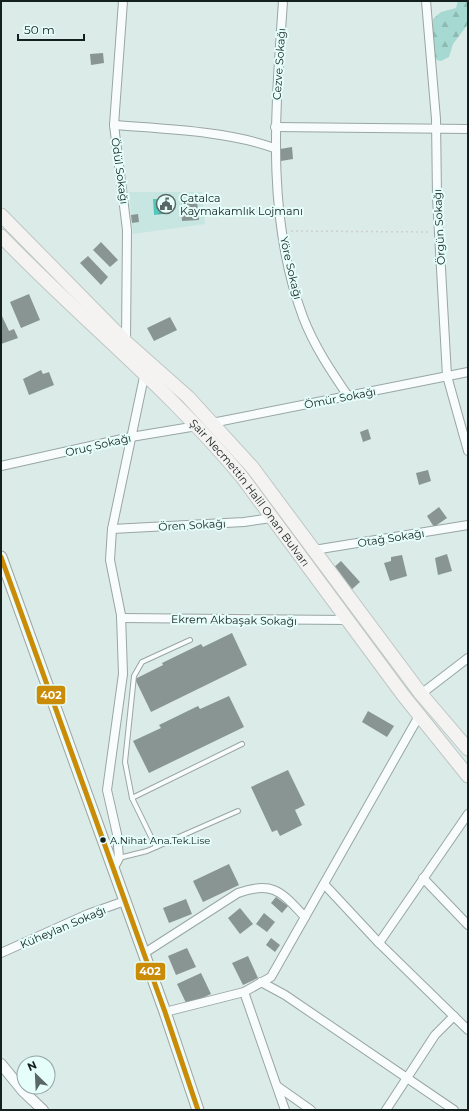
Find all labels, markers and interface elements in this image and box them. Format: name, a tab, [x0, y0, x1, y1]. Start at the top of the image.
scale bar	[18, 16, 84, 42]
text: 50 m	[24, 22, 55, 37]
street label: Cezve Sokağı	[270, 28, 288, 100]
street label: Ödül Sokağı	[108, 137, 132, 205]
street label: Örgün Sokağı	[430, 189, 448, 265]
place label: Çatalca Kaymakamlık Lojmanı	[180, 191, 303, 218]
public building icon: Çatalca Kaymakamlık Lojmanı	[155, 193, 177, 215]
street label: Yöre Sokağı	[277, 235, 305, 301]
street label: Ömür Sokağı	[303, 384, 377, 412]
street label: Şair Necmettin Halil Onan Bulvarı	[187, 416, 313, 569]
street label: Oruç Sokağı	[64, 431, 132, 459]
street label: Ören Sokağı	[158, 516, 226, 534]
street label: Otağ Sokağı	[357, 526, 425, 550]
street label: Ekrem Akbaşak Sokağı	[171, 612, 297, 628]
line badge: 402	[36, 685, 66, 705]
text: 402	[40, 688, 62, 702]
place label: A.Nihat Ana.Tek.Lise	[110, 834, 210, 847]
marker: A.Nihat Ana.Tek.Lise	[98, 835, 108, 845]
street label: Küheylan Sokağı	[18, 903, 108, 951]
line badge: 402	[135, 962, 166, 981]
text: 402	[139, 964, 161, 978]
north arrow	[16, 1055, 56, 1095]
text: N	[25, 1058, 39, 1074]

